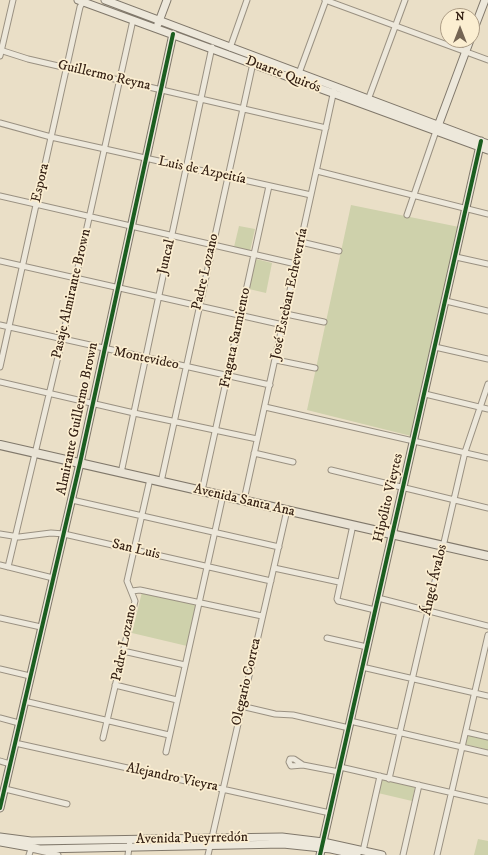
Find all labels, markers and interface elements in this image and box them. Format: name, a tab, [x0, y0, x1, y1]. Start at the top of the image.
north arrow	[440, 8, 480, 48]
text: N	[455, 10, 465, 24]
street label: Duarte Quirós	[243, 53, 323, 97]
street label: Guillermo Reyna	[56, 57, 152, 95]
street label: Luis de Azpeitía	[157, 153, 247, 189]
street label: Espora	[28, 162, 54, 204]
street label: Pasaje Almirante Brown	[49, 227, 95, 361]
street label: José Esteban Echeverría	[268, 227, 312, 361]
street label: Padre Lozano	[189, 232, 223, 312]
street label: Juncal	[155, 238, 179, 276]
street label: Fragata Sarmiento	[217, 286, 255, 390]
street label: Almirante Guillermo Brown	[54, 341, 102, 497]
street label: Montevideo	[112, 344, 180, 374]
street label: Hipólito Vieytes	[371, 452, 407, 544]
street label: Avenida Santa Ana	[192, 481, 296, 521]
street label: San Luis	[110, 536, 162, 564]
street label: Ángel Ávalos	[419, 543, 451, 617]
street label: Padre Lozano	[109, 603, 141, 683]
street label: Olegario Correa	[229, 637, 265, 727]
street label: Alejandro Vieyra	[125, 760, 219, 796]
street label: Avenida Pueyrredón	[136, 830, 248, 848]

